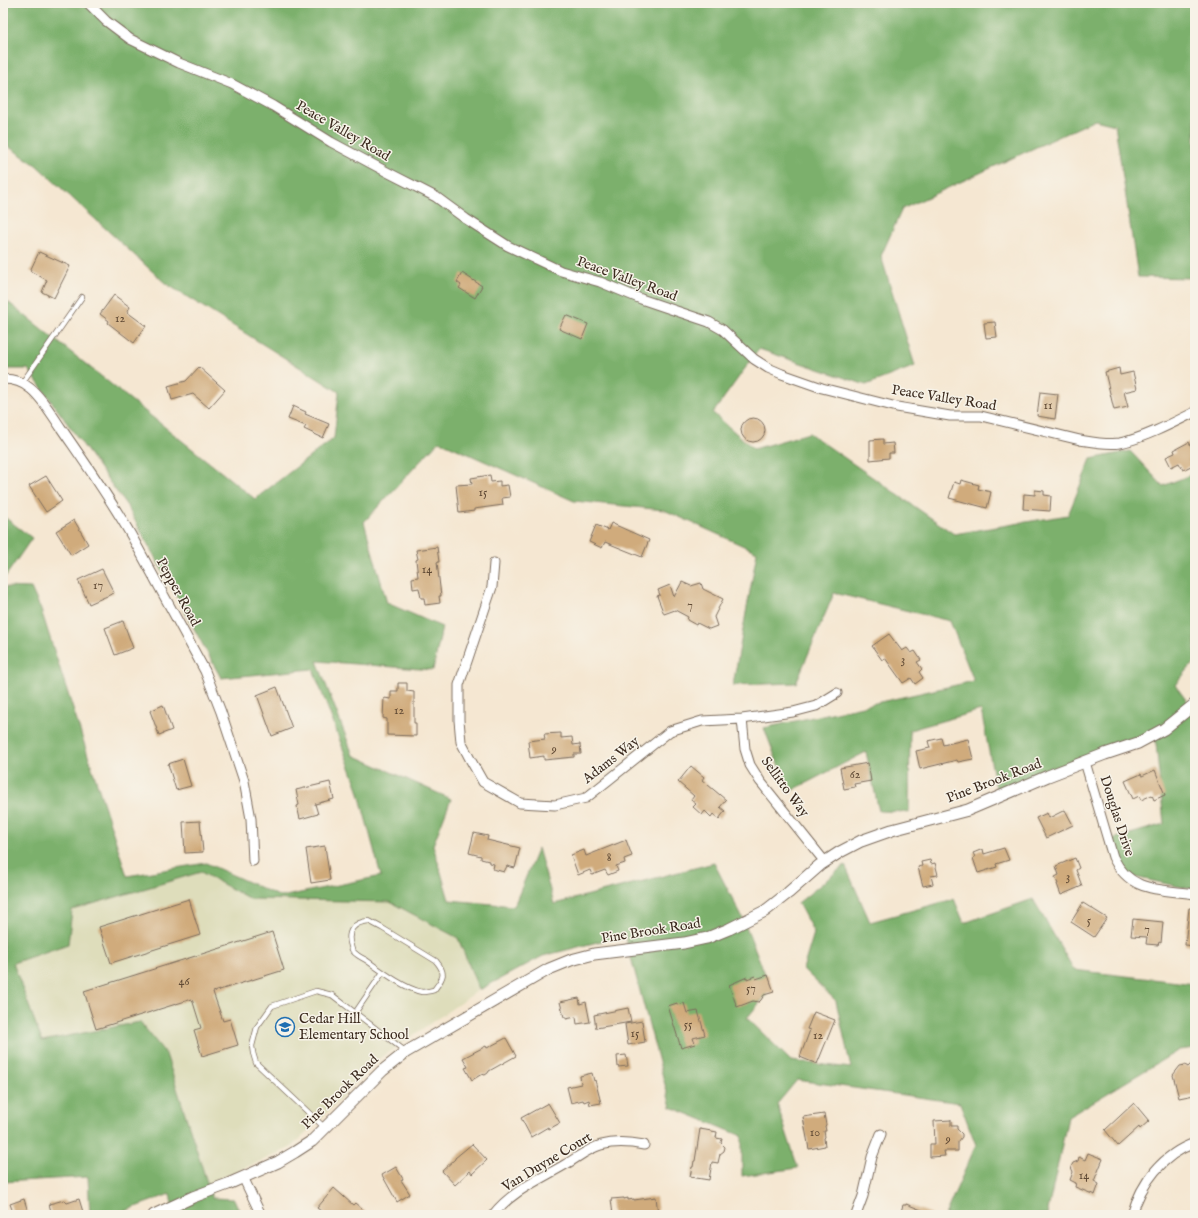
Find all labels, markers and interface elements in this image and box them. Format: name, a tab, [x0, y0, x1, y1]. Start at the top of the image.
street label: Peace Valley Road	[293, 97, 394, 166]
street label: Peace Valley Road	[574, 252, 680, 306]
house number: 12	[115, 311, 125, 326]
street label: Peace Valley Road	[890, 381, 998, 415]
house number: 11	[1044, 398, 1052, 413]
house number: 15	[479, 485, 488, 500]
street label: Pepper Road	[152, 554, 204, 630]
house number: 14	[422, 562, 432, 577]
house number: 17	[93, 578, 103, 593]
house number: 7	[687, 598, 693, 613]
house number: 3	[901, 652, 905, 667]
house number: 12	[394, 703, 404, 718]
street label: Adams Way	[578, 732, 643, 788]
house number: 9	[550, 742, 557, 757]
street label: Sellitto Way	[757, 753, 813, 821]
street label: Pine Brook Road	[944, 754, 1045, 807]
house number: 62	[850, 767, 861, 782]
street label: Douglas Drive	[1095, 773, 1139, 859]
house number: 8	[607, 850, 612, 865]
house number: 3	[1066, 869, 1070, 884]
house number: 5	[1087, 913, 1092, 928]
street label: Pine Brook Road	[600, 914, 703, 948]
house number: 7	[1144, 922, 1150, 937]
house number: 46	[179, 974, 190, 989]
house number: 57	[746, 981, 756, 996]
place label: Cedar Hill Elementary School	[299, 1010, 409, 1044]
school or university icon: Cedar Hill Elementary School	[274, 1016, 296, 1038]
house number: 55	[684, 1017, 693, 1032]
house number: 15	[631, 1026, 640, 1041]
house number: 12	[813, 1028, 823, 1043]
street label: Pine Brook Road	[298, 1050, 383, 1133]
house number: 10	[810, 1125, 820, 1140]
street label: Van Duyne Court	[498, 1128, 595, 1196]
house number: 9	[944, 1132, 951, 1147]
house number: 14	[1079, 1168, 1089, 1183]

